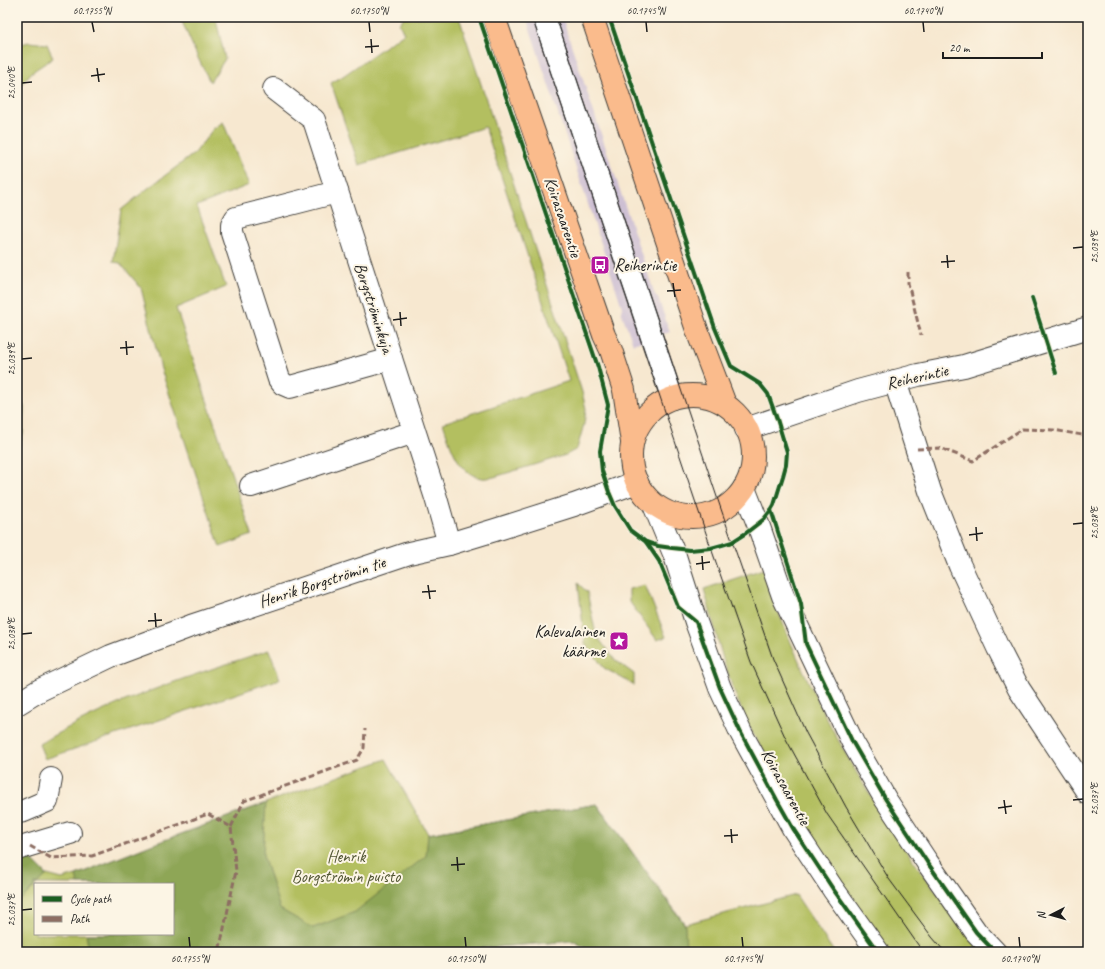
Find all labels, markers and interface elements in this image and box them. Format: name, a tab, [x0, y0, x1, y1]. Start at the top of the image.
text: 60.1755°N	[73, 4, 113, 17]
text: 60.1750°N	[350, 4, 390, 17]
text: 60.1745°N	[627, 4, 667, 17]
text: 60.1740°N	[904, 4, 944, 17]
scale bar	[943, 34, 1042, 60]
text: 20 m	[949, 40, 971, 56]
text: 25.040°E	[5, 65, 18, 99]
street label: Koirasaarentie	[539, 174, 587, 261]
text: 25.039°E	[1088, 229, 1101, 263]
bus stop icon: Reiherintie	[589, 254, 611, 276]
place label: Reiherintie	[614, 255, 678, 276]
street label: Borgströminkuja	[350, 260, 399, 358]
text: 25.039°E	[5, 341, 18, 375]
street label: Reiherintie	[884, 359, 951, 394]
text: 25.038°E	[1088, 505, 1101, 539]
street label: Henrik Borgströmin tie	[256, 551, 389, 612]
text: 25.038°E	[5, 616, 18, 650]
place label: Kalevalainen käärme	[534, 621, 606, 662]
place icon: Kalevalainen käärme	[608, 630, 630, 652]
street label: Koirasaarentie	[757, 745, 816, 830]
text: 25.037°E	[1088, 781, 1101, 815]
park label: Henrik Borgströmin puisto	[292, 846, 401, 887]
legend	[34, 883, 174, 935]
text: Cycle path	[70, 891, 112, 907]
text: 25.037°E	[5, 892, 18, 926]
north arrow	[1031, 895, 1071, 935]
text: N	[1034, 910, 1048, 920]
text: Path	[70, 911, 90, 927]
text: 60.1755°N	[171, 952, 211, 965]
text: 60.1750°N	[447, 952, 487, 965]
text: 60.1745°N	[724, 952, 764, 965]
text: 60.1740°N	[1001, 952, 1041, 965]

